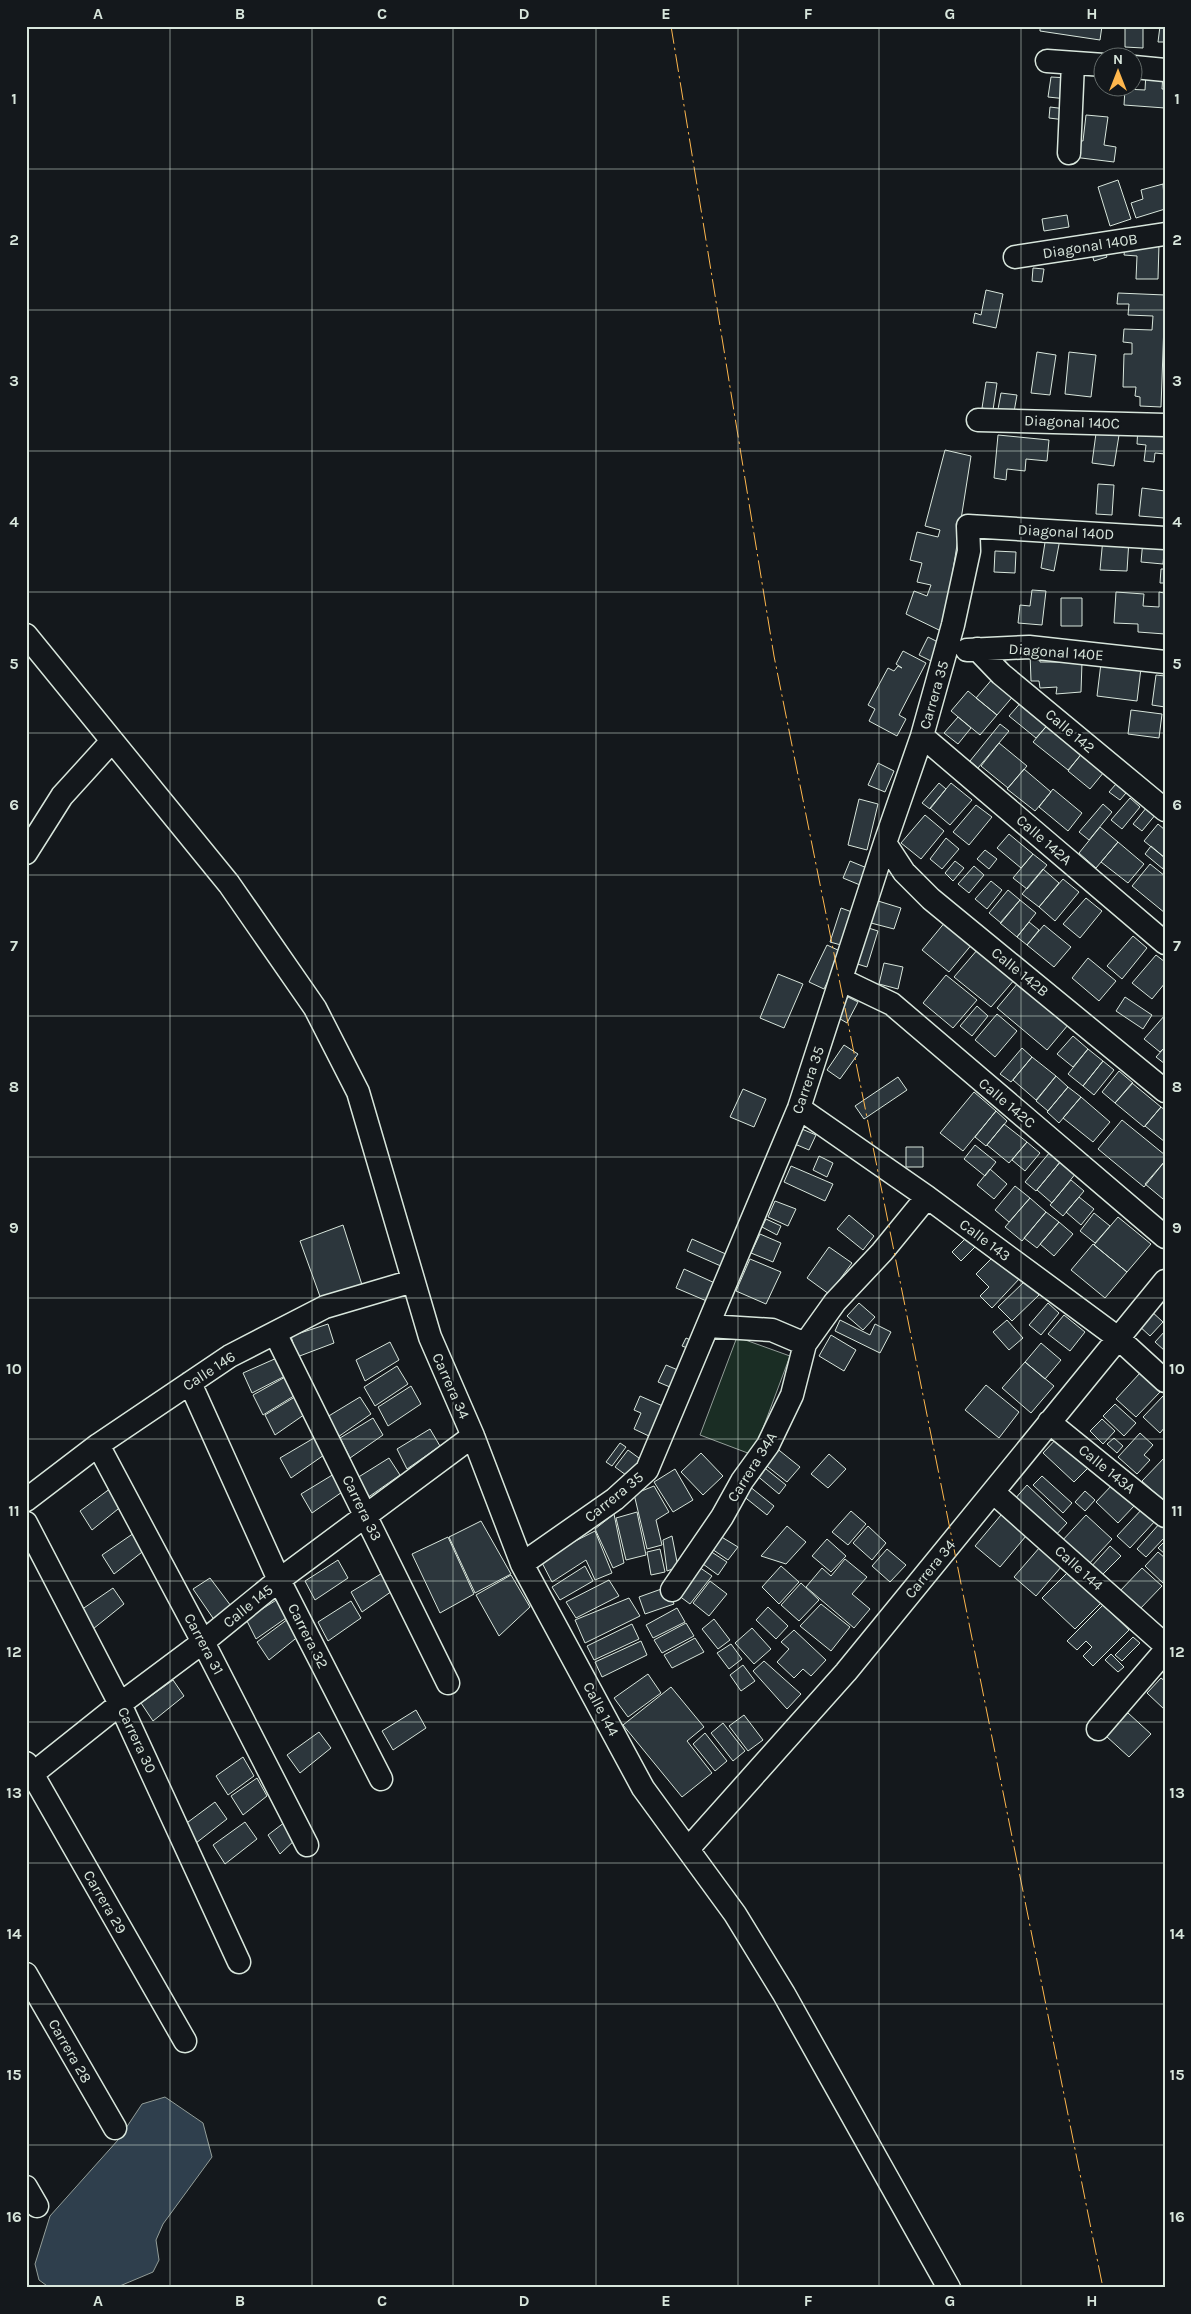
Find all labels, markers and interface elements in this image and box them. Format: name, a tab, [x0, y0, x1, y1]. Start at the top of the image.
text: A	[93, 4, 103, 23]
text: B	[235, 4, 245, 23]
text: C	[377, 4, 387, 23]
text: D	[519, 4, 530, 23]
text: E	[661, 4, 671, 23]
text: F	[804, 4, 813, 23]
text: G	[945, 4, 955, 23]
text: H	[1086, 4, 1098, 23]
north arrow	[1094, 48, 1144, 98]
text: N	[1113, 51, 1123, 68]
text: 1	[11, 89, 17, 108]
text: 1	[1174, 89, 1180, 108]
text: 2	[9, 230, 19, 249]
street label: Diagonal 140B	[1041, 230, 1139, 262]
text: 2	[1172, 230, 1182, 249]
text: 3	[9, 371, 19, 390]
text: 3	[1172, 371, 1182, 390]
street label: Diagonal 140C	[1024, 411, 1120, 433]
text: 4	[9, 512, 19, 531]
text: 4	[1172, 512, 1182, 531]
street label: Diagonal 140D	[1017, 520, 1115, 544]
street label: Diagonal 140E	[1008, 640, 1104, 664]
text: 5	[9, 654, 19, 673]
text: 5	[1172, 654, 1182, 673]
street label: Carrera 35	[916, 659, 952, 731]
street label: Calle 142	[1042, 705, 1098, 757]
text: 6	[9, 795, 19, 814]
text: 6	[1172, 795, 1182, 814]
street label: Calle 142A	[1013, 811, 1076, 869]
text: 7	[10, 936, 18, 955]
text: 7	[1173, 936, 1181, 955]
street label: Calle 142B	[988, 943, 1052, 1001]
street label: Carrera 35	[788, 1044, 828, 1116]
street label: Calle 142C	[975, 1074, 1039, 1132]
text: 8	[9, 1077, 19, 1096]
text: 8	[1172, 1077, 1182, 1096]
street label: Calle 143	[956, 1215, 1014, 1265]
text: 9	[9, 1218, 19, 1237]
text: 9	[1172, 1218, 1182, 1237]
street label: Calle 146	[179, 1347, 239, 1395]
street label: Carrera 34	[428, 1350, 474, 1422]
text: 10	[6, 1359, 22, 1378]
text: 10	[1169, 1359, 1185, 1378]
street label: Carrera 34A	[723, 1428, 781, 1505]
street label: Calle 143A	[1075, 1441, 1139, 1498]
street label: Carrera 35	[581, 1468, 647, 1526]
street label: Carrera 33	[338, 1472, 386, 1544]
text: 11	[8, 1501, 20, 1520]
text: 11	[1171, 1501, 1183, 1520]
street label: Carrera 34	[901, 1535, 960, 1602]
street label: Calle 144	[1051, 1542, 1107, 1595]
street label: Calle 145	[219, 1580, 277, 1632]
street label: Carrera 32	[284, 1600, 332, 1672]
street label: Carrera 31	[180, 1610, 228, 1678]
text: 12	[6, 1642, 22, 1661]
text: 12	[1169, 1642, 1185, 1661]
street label: Calle 144	[579, 1679, 623, 1740]
street label: Carrera 30	[114, 1704, 160, 1776]
text: 13	[6, 1783, 22, 1802]
text: 13	[1169, 1783, 1185, 1802]
street label: Carrera 29	[80, 1867, 130, 1937]
text: 14	[6, 1924, 22, 1943]
text: 14	[1169, 1924, 1185, 1943]
street label: Carrera 28	[44, 2016, 96, 2086]
text: 15	[6, 2065, 22, 2084]
text: 15	[1169, 2065, 1185, 2084]
text: 16	[6, 2207, 22, 2226]
text: 16	[1169, 2207, 1185, 2226]
text: A	[93, 2291, 103, 2310]
text: B	[235, 2291, 245, 2310]
text: C	[377, 2291, 387, 2310]
text: D	[519, 2291, 530, 2310]
text: E	[661, 2291, 671, 2310]
text: F	[804, 2291, 813, 2310]
text: G	[945, 2291, 955, 2310]
text: H	[1086, 2291, 1098, 2310]

